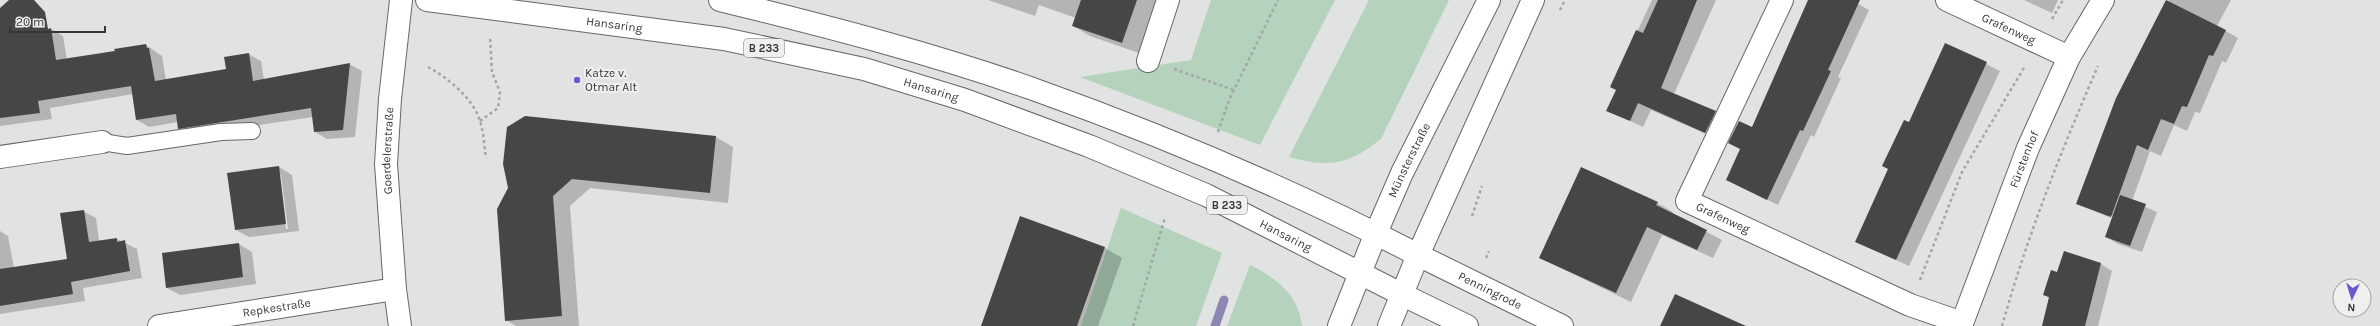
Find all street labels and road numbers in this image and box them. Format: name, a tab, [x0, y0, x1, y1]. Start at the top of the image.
street label: Grafenweg	[1979, 10, 2038, 47]
street label: Hansaring	[585, 14, 644, 35]
road number: B 233	[744, 39, 784, 57]
street label: Hansaring	[902, 75, 961, 105]
street label: Goerdelerstraße	[379, 107, 396, 195]
street label: Münsterstraße	[1385, 120, 1433, 200]
street label: Fürstenhof	[2007, 128, 2042, 190]
road number: B 233	[1207, 196, 1247, 214]
street label: Grafenweg	[1694, 199, 1752, 236]
street label: Hansaring	[1257, 216, 1314, 255]
street label: Penningrode	[1456, 269, 1524, 312]
street label: Repkestraße	[241, 295, 312, 320]

